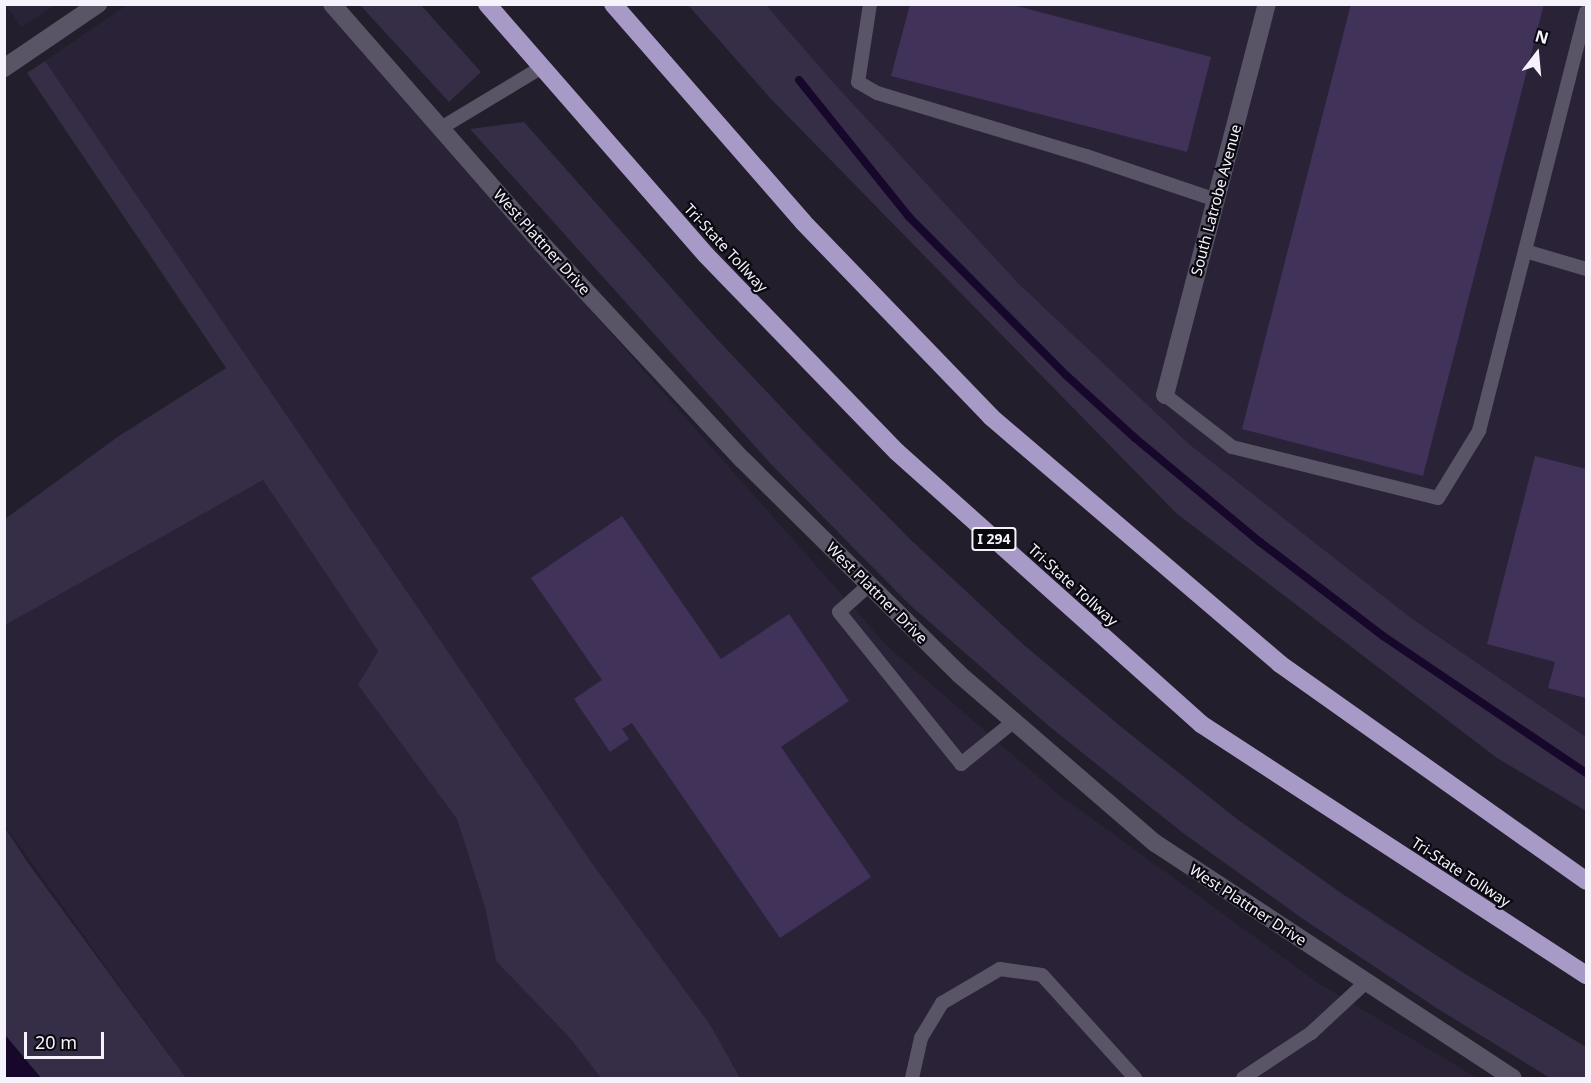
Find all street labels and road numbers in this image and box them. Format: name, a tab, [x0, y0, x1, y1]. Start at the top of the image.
street label: South Latrobe Avenue	[1187, 122, 1245, 278]
street label: West Plattner Drive	[490, 186, 594, 298]
street label: Tri-State Tollway	[680, 200, 772, 296]
road number: I 294	[970, 528, 1018, 550]
street label: West Plattner Drive	[823, 539, 931, 647]
street label: Tri-State Tollway	[1025, 540, 1121, 630]
street label: Tri-State Tollway	[1408, 833, 1514, 911]
street label: West Plattner Drive	[1186, 860, 1310, 950]

